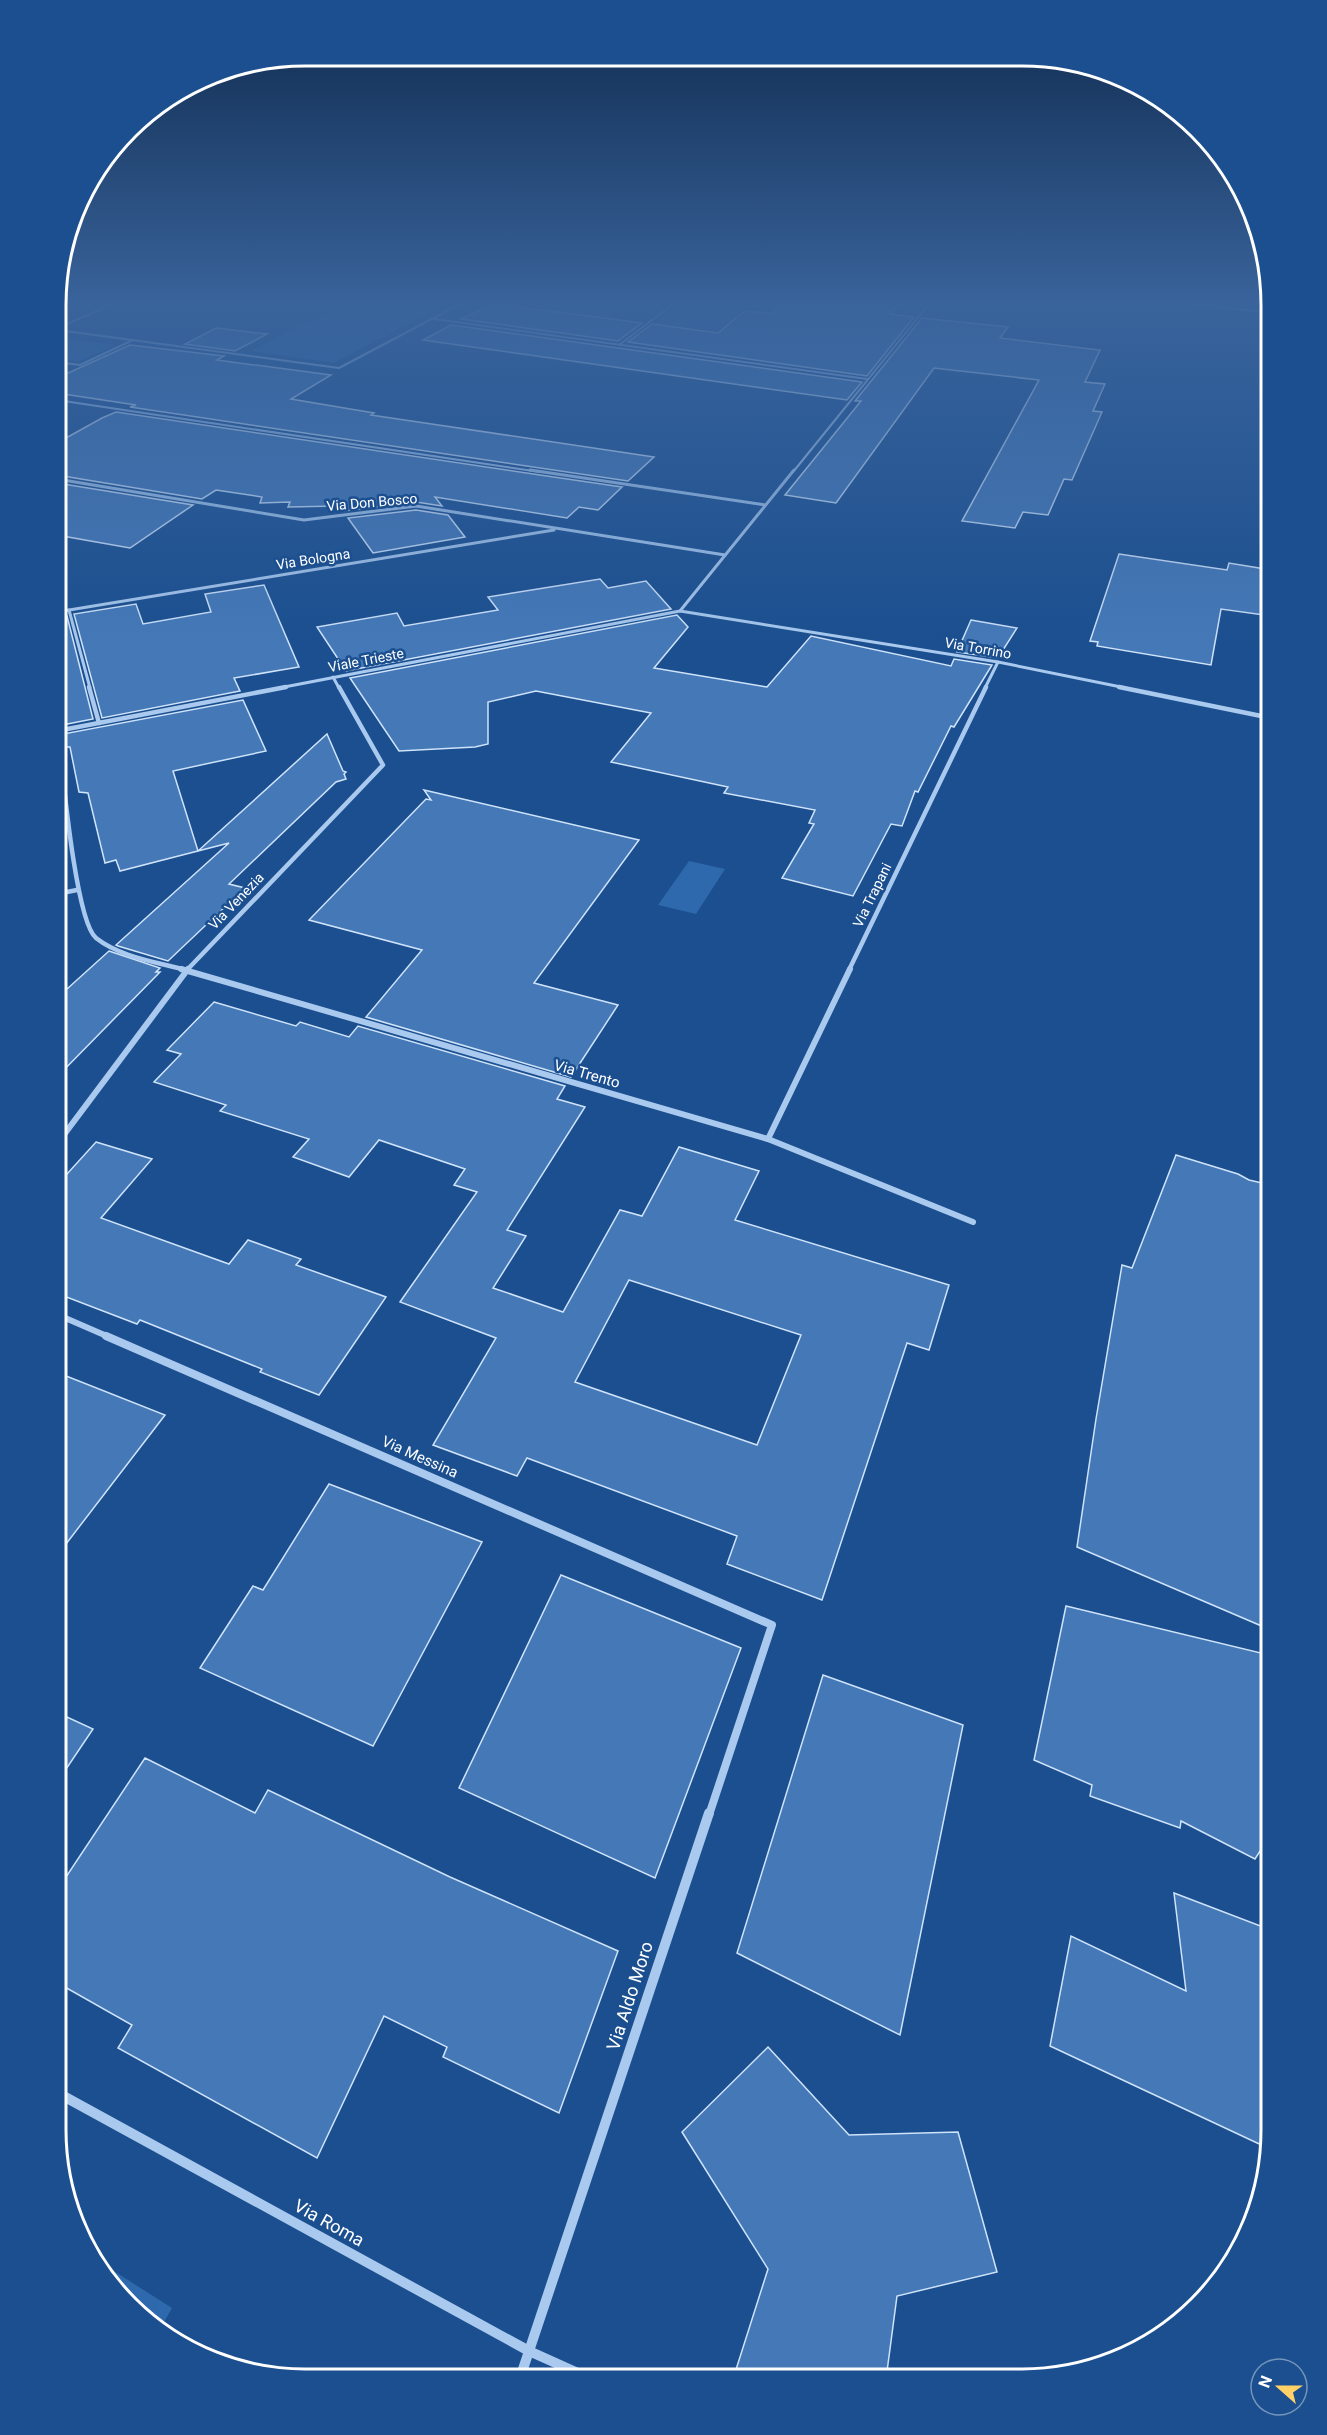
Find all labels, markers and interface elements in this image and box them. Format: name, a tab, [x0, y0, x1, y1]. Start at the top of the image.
street label: Via Don Bosco	[326, 490, 418, 514]
street label: Via Bologna	[275, 545, 351, 573]
street label: Via Torrino	[943, 634, 1013, 662]
street label: Viale Trieste	[327, 645, 405, 675]
street label: Via Trapani	[850, 860, 894, 930]
street label: Via Venezia	[205, 869, 267, 933]
street label: Via Trento	[552, 1056, 622, 1092]
street label: Via Messina	[379, 1432, 461, 1482]
street label: Via Aldo Moro	[602, 1939, 657, 2053]
street label: Via Roma	[290, 2195, 368, 2250]
north arrow	[1249, 2357, 1309, 2417]
text: N	[1255, 2373, 1276, 2390]

